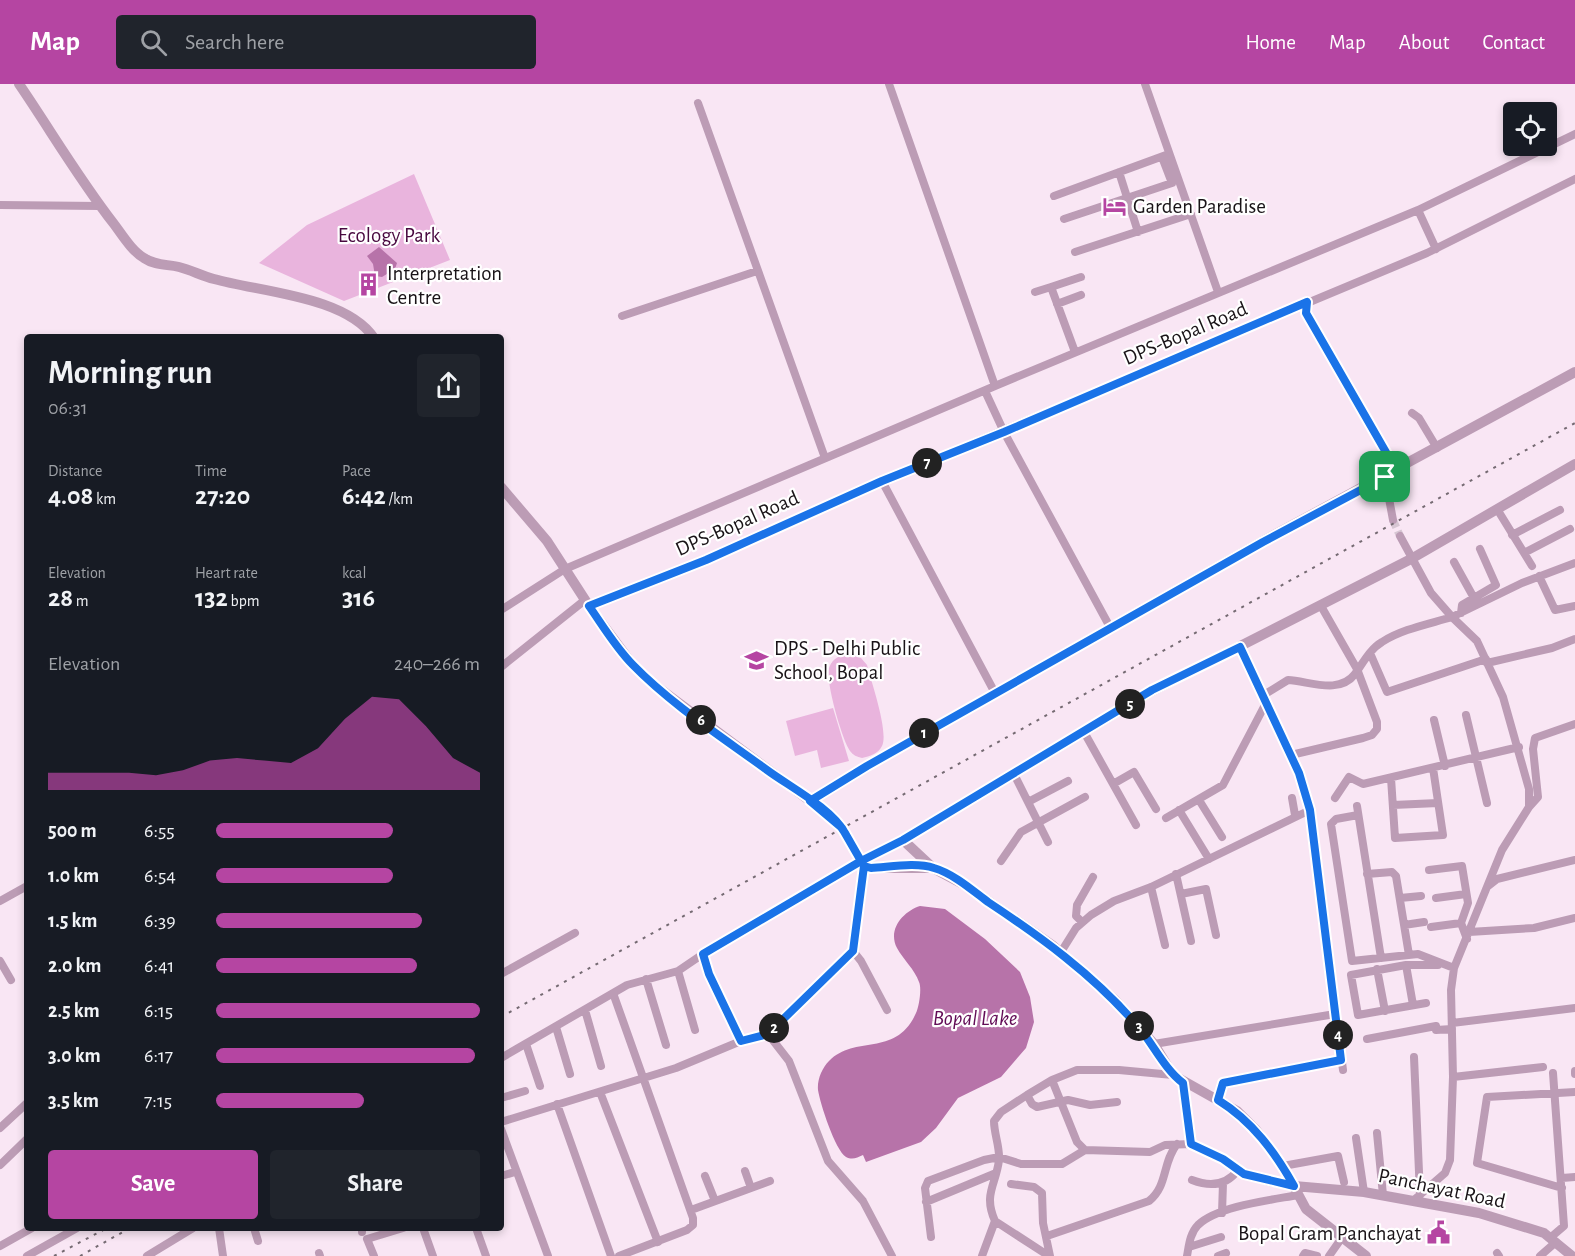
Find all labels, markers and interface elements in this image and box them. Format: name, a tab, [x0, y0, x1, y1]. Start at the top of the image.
search box	[116, 15, 536, 69]
icon: search	[137, 26, 170, 59]
text: Map	[30, 28, 80, 56]
text: Search here	[185, 31, 284, 53]
text: Home	[1245, 32, 1296, 53]
text: Map	[1329, 32, 1366, 53]
text: About	[1399, 32, 1449, 53]
text: Contact	[1482, 32, 1545, 53]
map controls	[1503, 102, 1557, 156]
button: locate	[1503, 102, 1557, 156]
hotel icon: Garden Paradise	[1102, 193, 1128, 219]
place label: Garden Paradise	[1133, 196, 1266, 217]
park label: Ecology Park	[338, 225, 441, 246]
place label: Interpretation Centre	[387, 263, 502, 308]
building icon: Interpretation Centre	[356, 272, 382, 298]
street label: DPS-Bopal Road	[1120, 298, 1250, 369]
button: share	[417, 354, 480, 417]
text: Morning run	[48, 357, 212, 390]
text: 06:31	[48, 398, 88, 418]
pin: 7	[912, 448, 942, 478]
pin	[1359, 451, 1410, 502]
text: 7	[924, 455, 930, 471]
icon: arrive	[1368, 460, 1401, 493]
text: Distance	[48, 463, 102, 479]
text: Time	[195, 463, 227, 479]
text: Pace	[342, 463, 371, 479]
text: 4.08	[48, 483, 93, 509]
text: 27:20	[195, 483, 250, 509]
text: 6:42	[342, 483, 386, 509]
street label: DPS-Bopal Road	[672, 487, 802, 560]
text: km	[93, 491, 116, 507]
text: /km	[386, 491, 413, 507]
text: Elevation	[48, 565, 106, 581]
text: Heart rate	[195, 565, 258, 581]
text: kcal	[342, 565, 366, 581]
text: 28	[48, 585, 73, 611]
text: 132	[195, 585, 228, 611]
text: 316	[342, 585, 375, 611]
text: m	[73, 593, 89, 609]
text: bpm	[228, 593, 259, 609]
place label: DPS - Delhi Public School, Bopal	[774, 638, 920, 683]
school or university icon: DPS - Delhi Public School, Bopal	[743, 647, 769, 673]
text: Elevation	[48, 654, 120, 674]
text: 240–266 m	[394, 654, 480, 674]
pin: 5	[1115, 689, 1145, 719]
text: 5	[1127, 696, 1133, 712]
pin: 6	[686, 705, 716, 735]
text: 6	[697, 712, 705, 728]
pin: 1	[909, 718, 939, 748]
text: 1	[921, 725, 927, 741]
text: 500 m	[48, 821, 97, 841]
text: 6:55	[144, 821, 175, 841]
text: 1.0 km	[48, 866, 99, 886]
text: 6:54	[144, 866, 176, 886]
text: 1.5 km	[48, 911, 97, 931]
text: 6:39	[144, 911, 176, 931]
text: 2.0 km	[48, 956, 101, 976]
text: 6:41	[144, 956, 174, 976]
text: 2.5 km	[48, 1001, 100, 1021]
text: 6:15	[144, 1001, 173, 1021]
water label: Bopal Lake	[933, 1007, 1017, 1030]
pin: 3	[1124, 1011, 1154, 1041]
pin: 2	[759, 1013, 789, 1043]
text: 3	[1136, 1018, 1142, 1034]
text: 2	[770, 1020, 778, 1036]
pin: 4	[1323, 1020, 1353, 1050]
text: 4	[1334, 1027, 1342, 1043]
text: 3.0 km	[48, 1046, 101, 1066]
text: 6:17	[144, 1046, 173, 1066]
text: 3.5 km	[48, 1091, 99, 1111]
text: 7:15	[144, 1091, 172, 1111]
button: Save	[48, 1150, 258, 1219]
button: Share	[270, 1150, 480, 1219]
street label: Panchayat Road	[1376, 1165, 1507, 1212]
public building icon: Bopal Gram Panchayat	[1426, 1220, 1452, 1246]
place label: Bopal Gram Panchayat	[1238, 1223, 1421, 1244]

